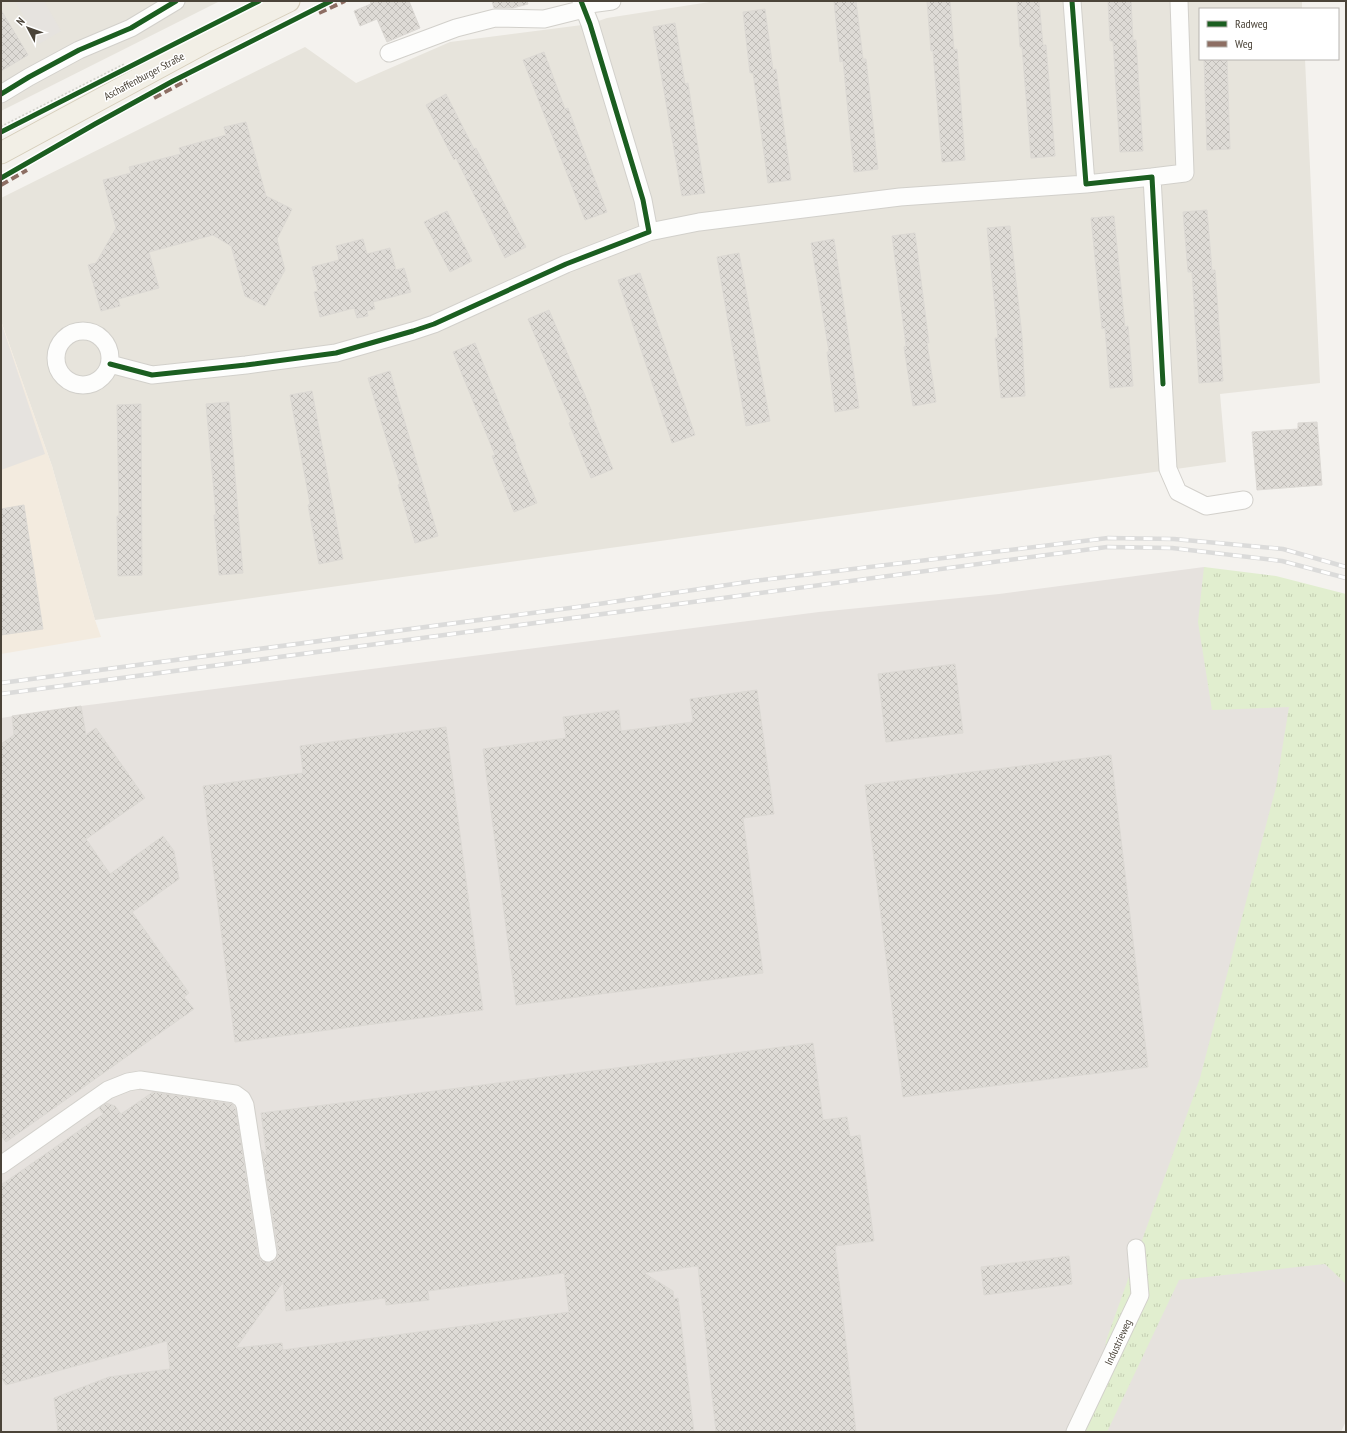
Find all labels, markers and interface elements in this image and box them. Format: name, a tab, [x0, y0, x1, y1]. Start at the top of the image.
north arrow	[8, 8, 48, 48]
legend	[1199, 8, 1339, 60]
text: N	[13, 15, 28, 28]
text: Radweg	[1235, 16, 1268, 31]
text: Weg	[1235, 36, 1253, 51]
street label: Aschaffenburger Straße	[101, 49, 187, 103]
street label: Industrieweg	[1101, 1317, 1135, 1367]

